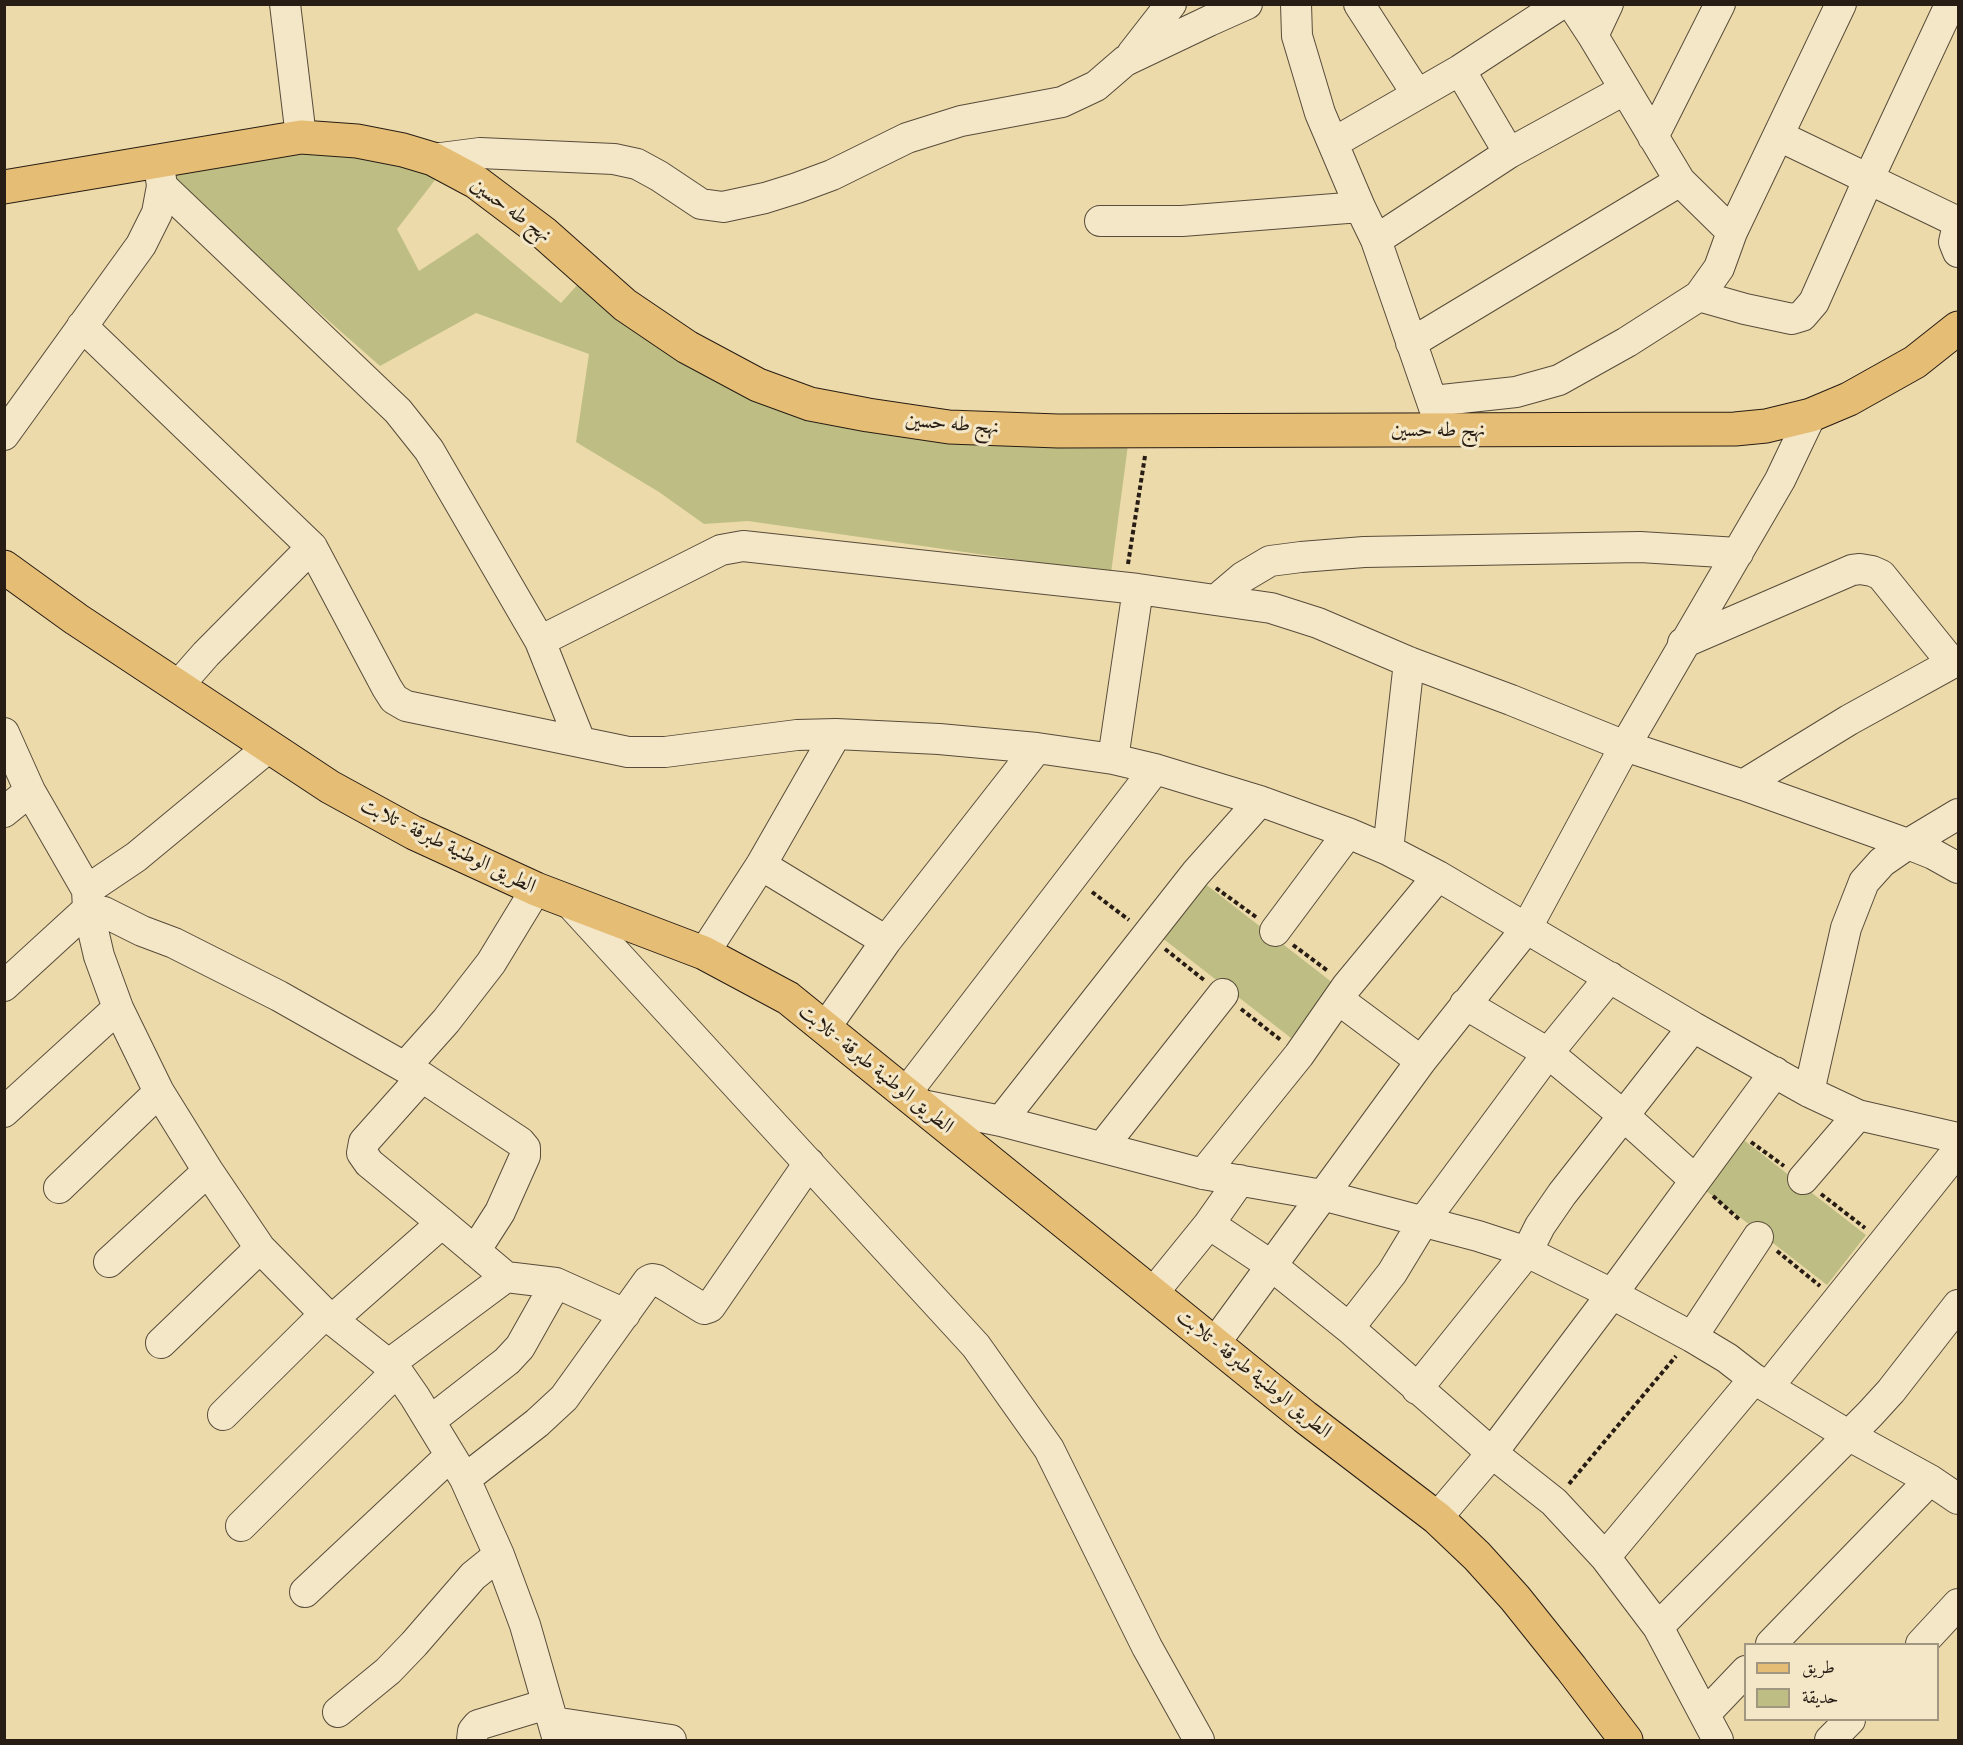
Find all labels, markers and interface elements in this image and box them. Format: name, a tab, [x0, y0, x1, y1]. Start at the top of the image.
street label: نهج طه حسين	[465, 172, 557, 248]
street label: نهج طه حسين	[904, 407, 1000, 441]
street label: نهج طه حسين	[1391, 417, 1485, 443]
street label: الطريق الوطنية طبرقة - تلابت	[356, 793, 540, 899]
street label: الطريق الوطنية طبرقة - تلابت	[793, 999, 959, 1139]
street label: الطريق الوطنية طبرقة - تلابت	[1171, 1304, 1337, 1444]
legend	[1744, 1643, 1939, 1721]
text: طريق	[1802, 1655, 1835, 1678]
text: حديقة	[1802, 1685, 1838, 1708]

